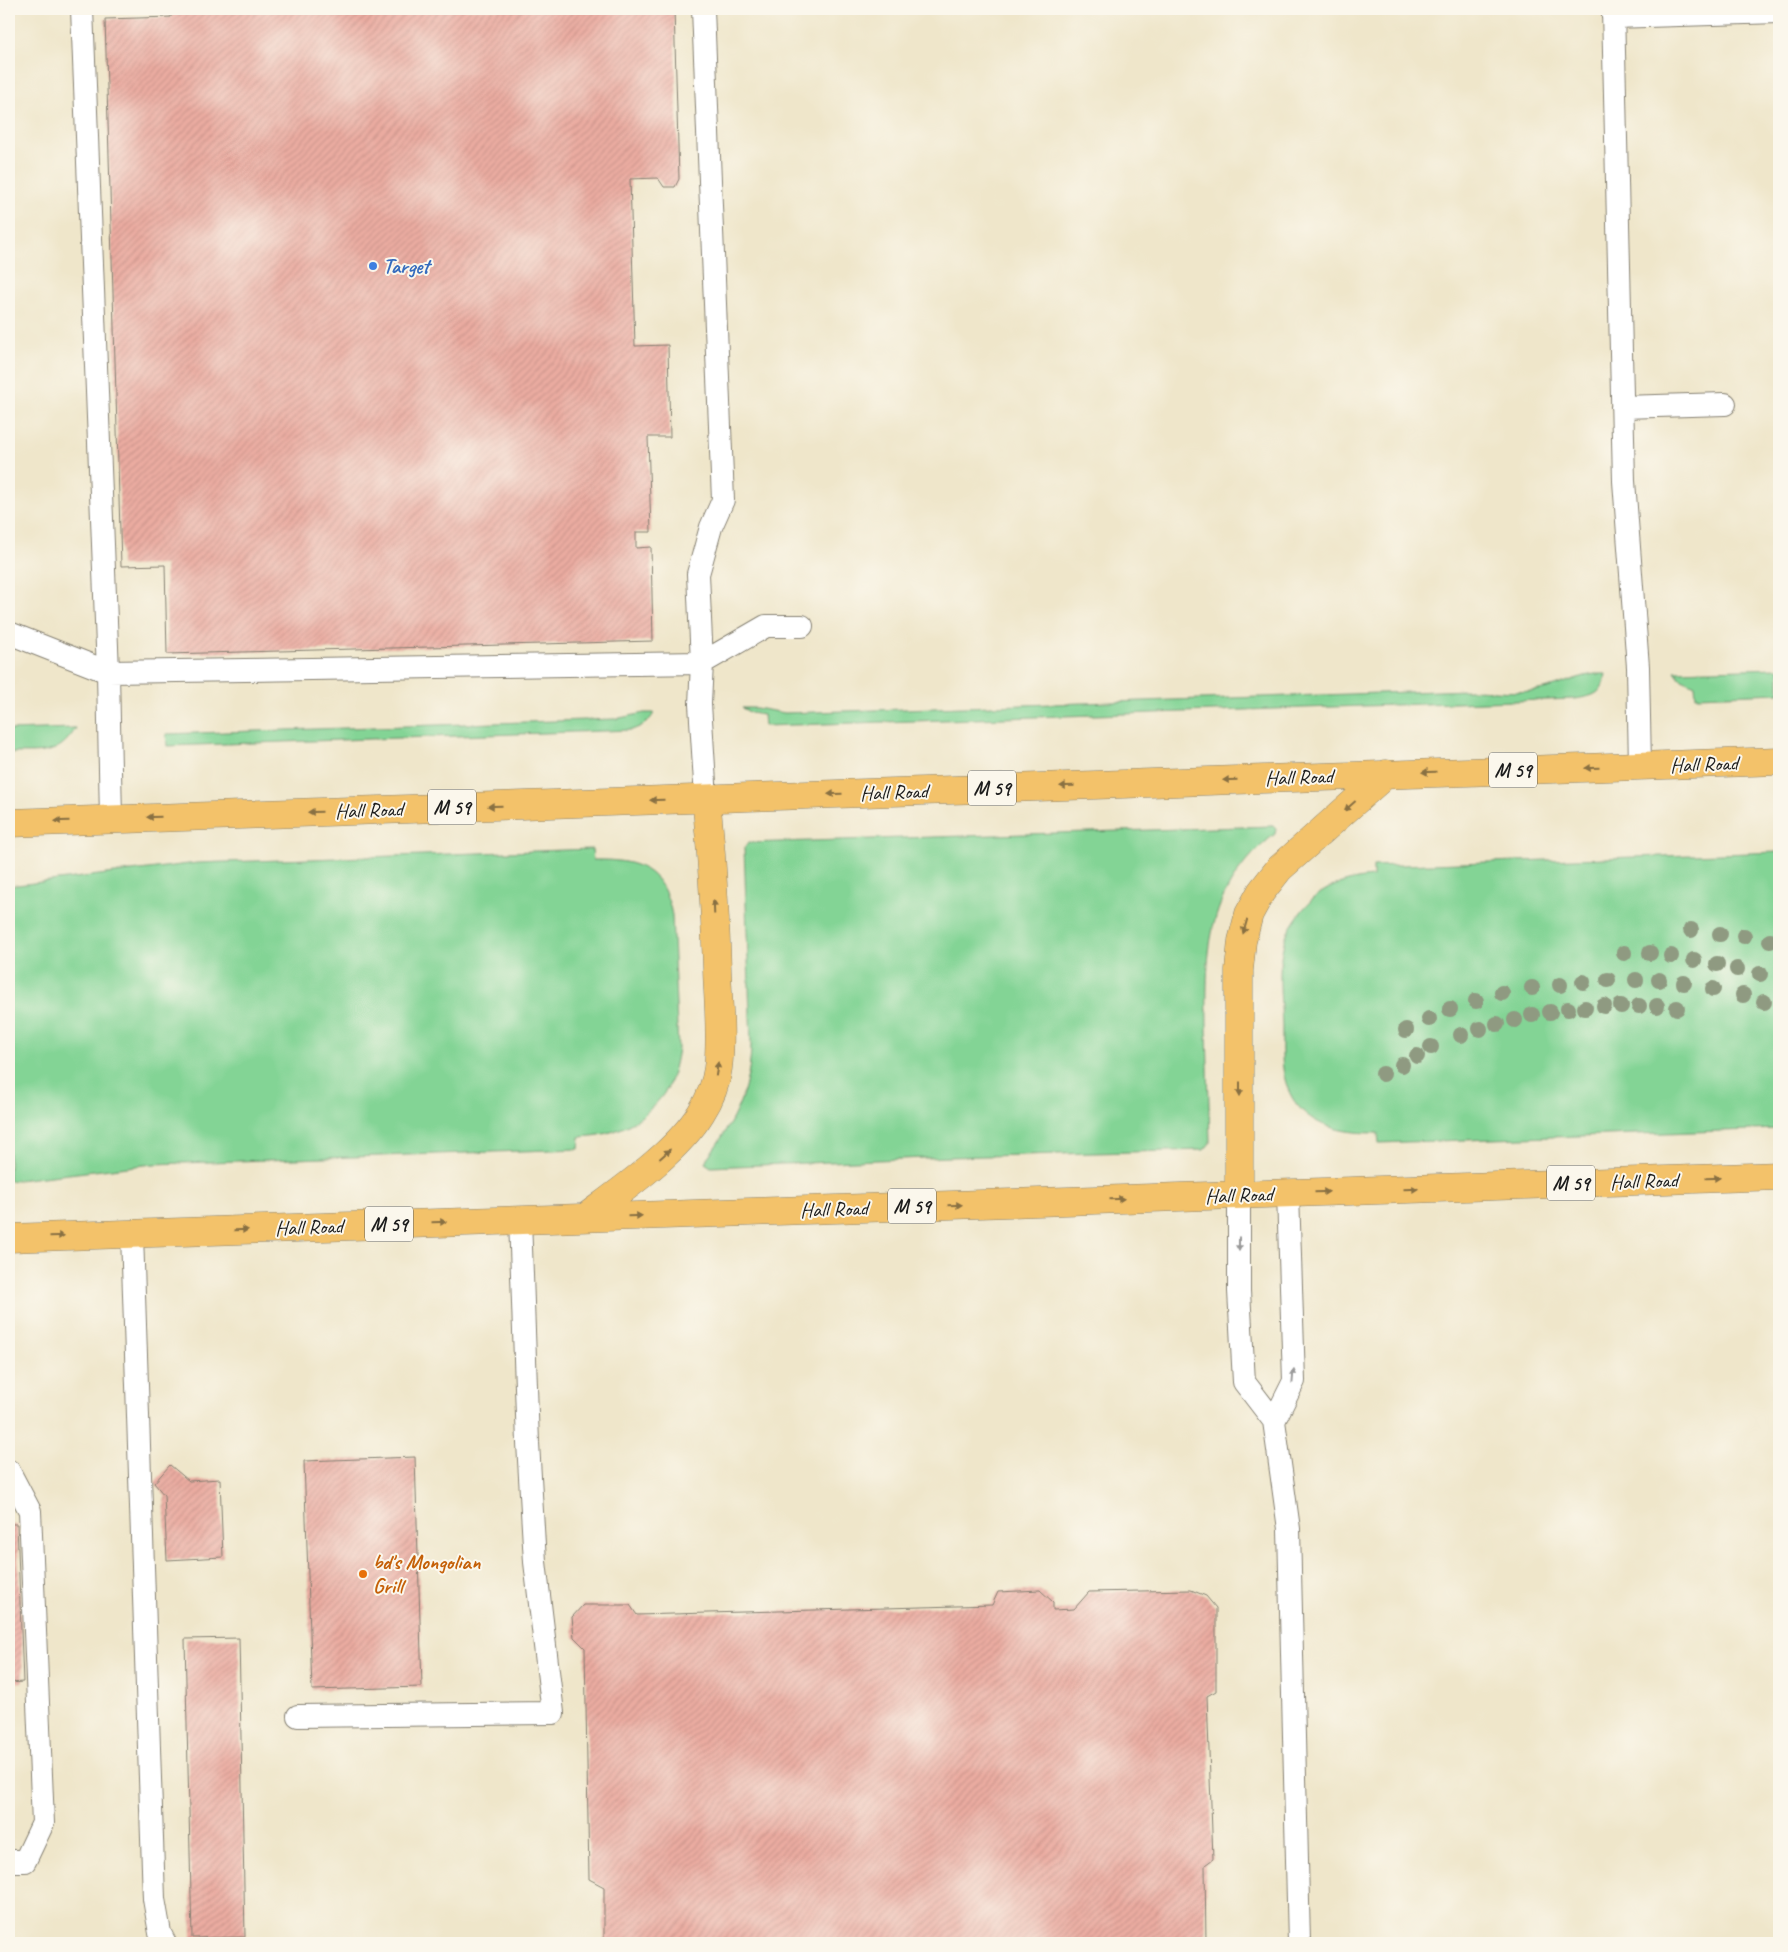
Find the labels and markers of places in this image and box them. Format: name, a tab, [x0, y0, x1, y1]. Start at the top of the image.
place label: Target	[383, 253, 432, 279]
marker: Target	[367, 260, 379, 272]
place label: bd's Mongolian Grill	[373, 1549, 481, 1599]
marker: bd's Mongolian Grill	[357, 1568, 369, 1580]

